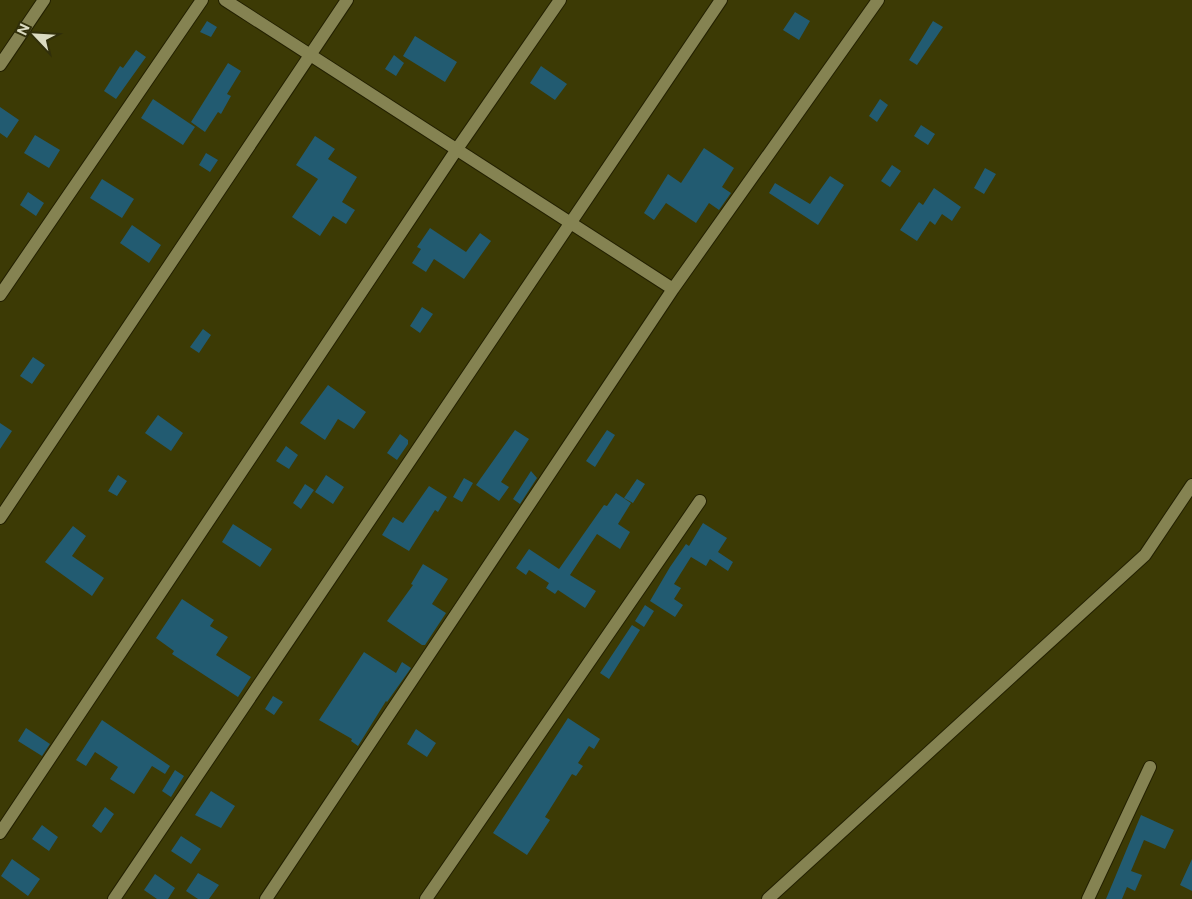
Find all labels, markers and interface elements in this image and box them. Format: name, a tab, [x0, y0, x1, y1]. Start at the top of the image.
north arrow	[10, 10, 60, 60]
text: N	[14, 21, 33, 38]

